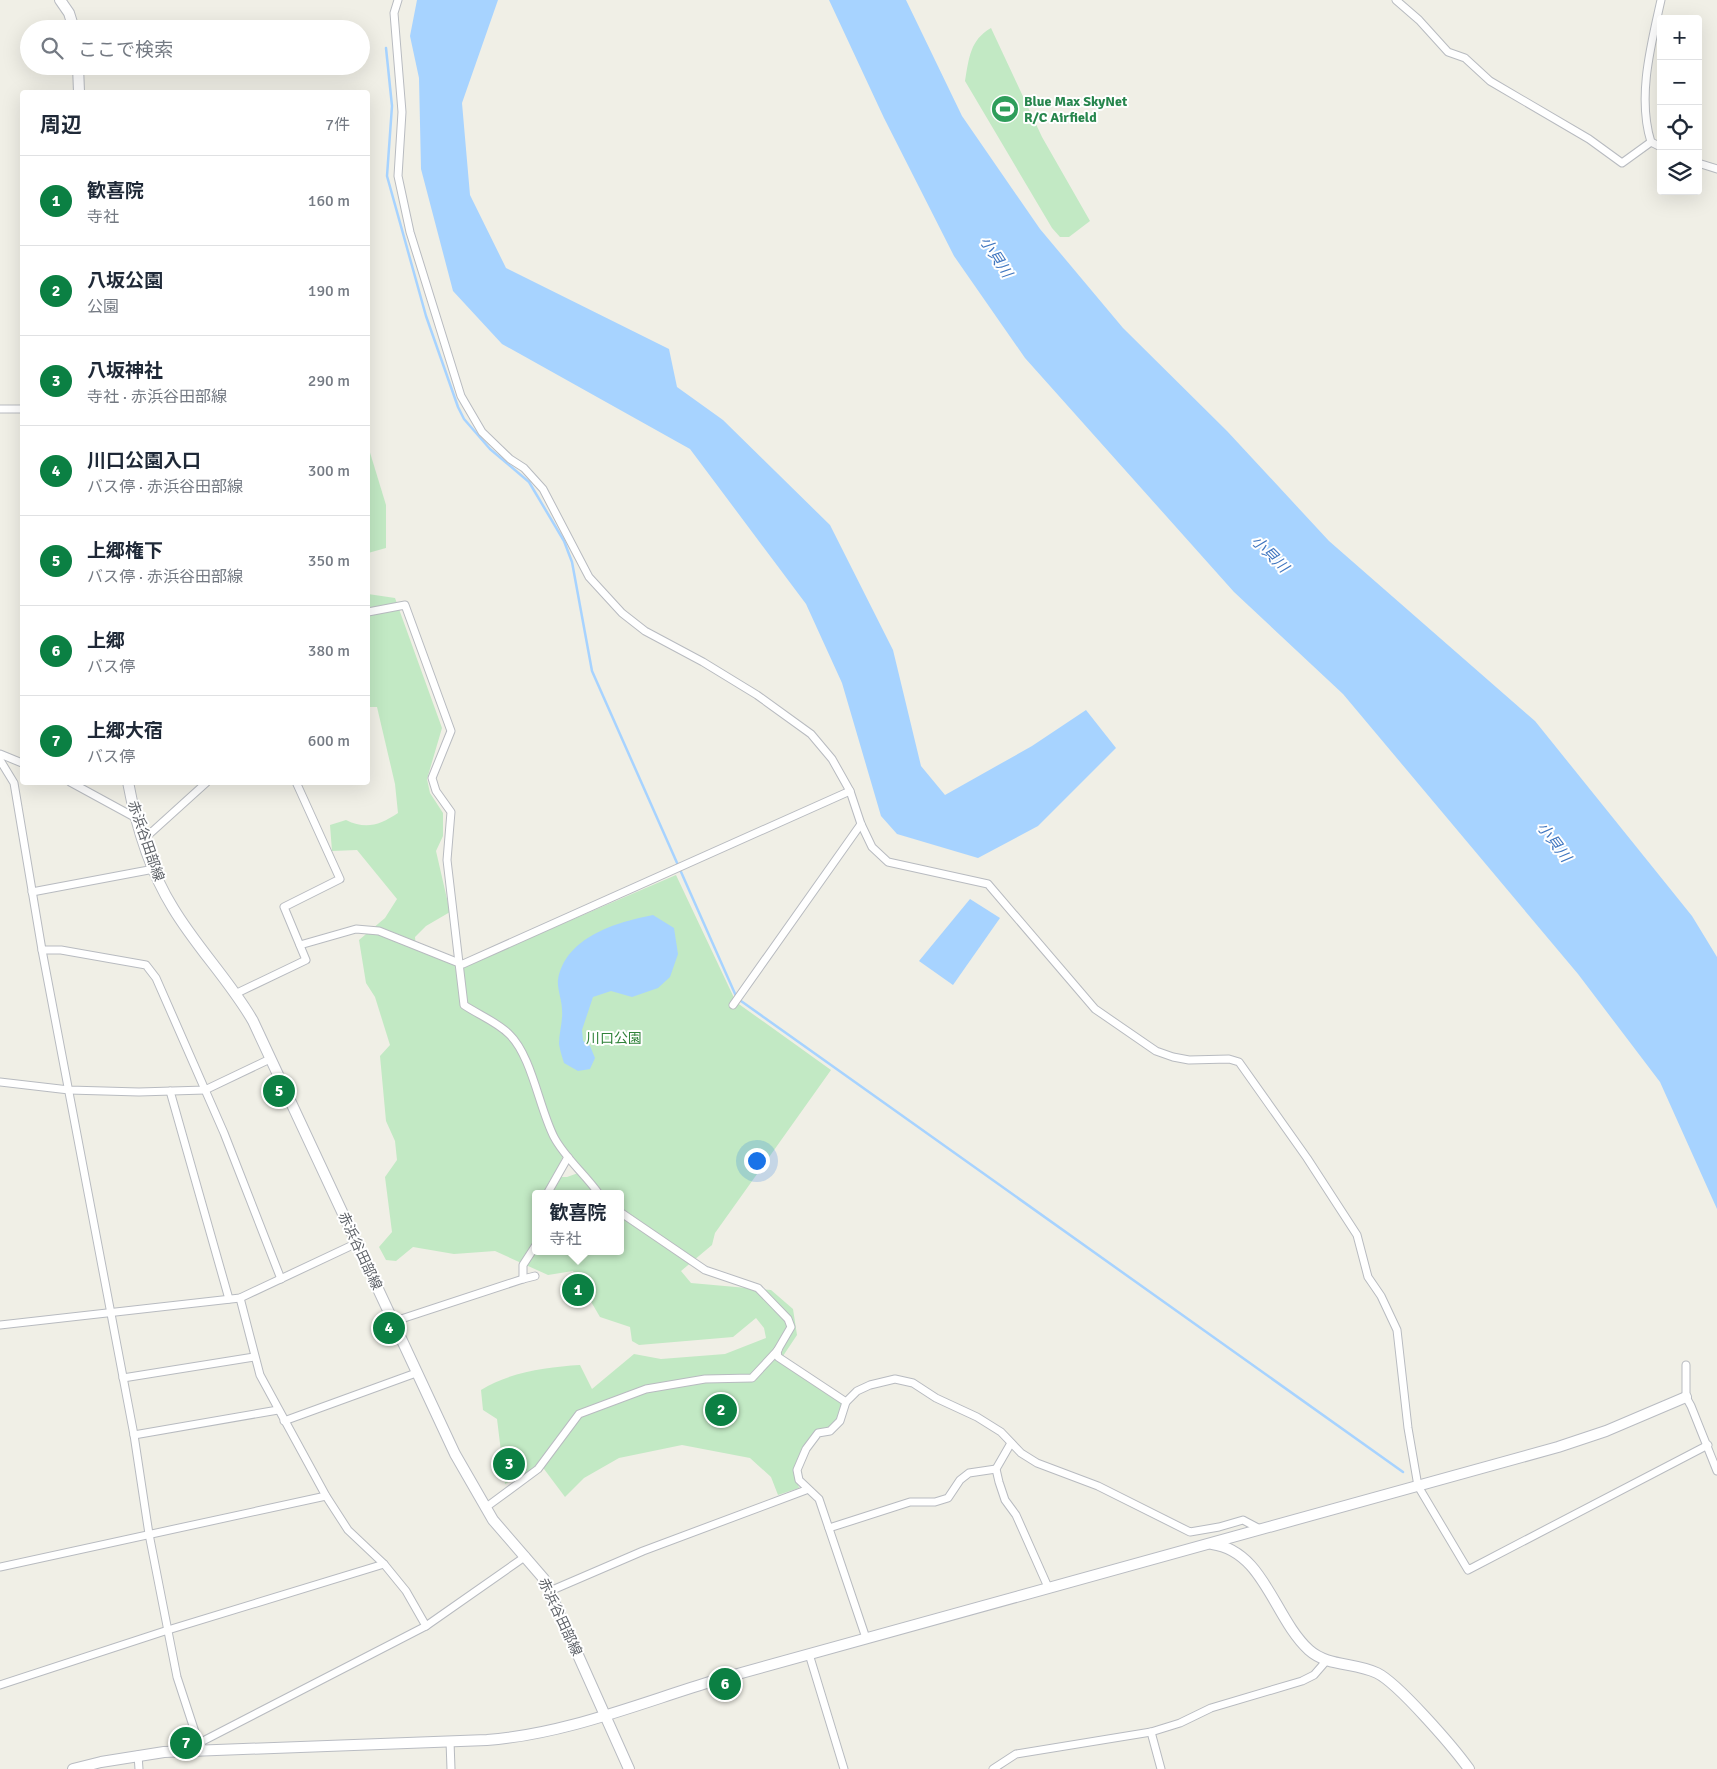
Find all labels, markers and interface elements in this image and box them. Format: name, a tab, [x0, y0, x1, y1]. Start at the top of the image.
map controls	[1657, 15, 1702, 195]
button: +	[1657, 15, 1702, 60]
search box	[20, 20, 370, 75]
icon: search	[38, 34, 66, 62]
text: ここで検索	[78, 38, 173, 62]
button: −	[1657, 60, 1702, 105]
place label: Blue Max SkyNet R/C Airfield	[1024, 93, 1128, 126]
sports icon: Blue Max SkyNet R/C Airfield	[990, 94, 1020, 124]
button: locate	[1657, 105, 1702, 150]
text: 周辺	[40, 112, 82, 138]
text: 7件	[325, 115, 350, 135]
button: layers	[1657, 150, 1702, 195]
text: 歓喜院	[87, 179, 144, 203]
text: 1	[52, 191, 60, 211]
text: 160 m	[308, 191, 350, 211]
text: 寺社	[87, 207, 119, 227]
water label: 小貝川	[976, 233, 1017, 282]
text: 八坂公園	[87, 269, 163, 293]
text: 2	[52, 281, 60, 301]
text: 190 m	[308, 281, 350, 301]
text: 公園	[87, 297, 119, 317]
text: 八坂神社	[87, 359, 163, 383]
text: 3	[52, 371, 60, 391]
text: 290 m	[308, 371, 350, 391]
text: 寺社 · 赤浜谷田部線	[87, 387, 227, 407]
text: 川口公園入口	[87, 449, 201, 473]
text: 4	[52, 461, 60, 481]
text: 300 m	[308, 461, 350, 481]
text: バス停 · 赤浜谷田部線	[87, 477, 243, 497]
water label: 小貝川	[1248, 532, 1294, 578]
text: 上郷権下	[87, 539, 163, 563]
text: 5	[52, 551, 60, 571]
text: 350 m	[308, 551, 350, 571]
text: バス停 · 赤浜谷田部線	[87, 567, 243, 587]
text: 上郷	[87, 629, 125, 653]
text: 6	[52, 641, 60, 661]
text: 380 m	[308, 641, 350, 661]
text: バス停	[87, 657, 135, 677]
text: 上郷大宿	[87, 719, 163, 743]
text: 7	[52, 731, 60, 751]
text: 600 m	[308, 731, 350, 751]
text: バス停	[87, 747, 135, 767]
street label: 赤浜谷田部線	[124, 799, 168, 883]
water label: 小貝川	[1533, 819, 1576, 867]
park label: 川口公園	[586, 1030, 642, 1047]
pin: 5	[263, 1072, 295, 1110]
your location	[744, 1148, 770, 1174]
popup	[532, 1190, 624, 1255]
text: 歓喜院	[549, 1201, 607, 1225]
street label: 赤浜谷田部線	[335, 1209, 385, 1293]
text: 寺社	[549, 1229, 582, 1249]
pin: 1	[562, 1271, 594, 1309]
pin: 4	[373, 1309, 405, 1347]
pin: 2	[705, 1391, 737, 1429]
pin: 3	[493, 1445, 525, 1483]
street label: 赤浜谷田部線	[535, 1575, 585, 1659]
pin: 6	[709, 1665, 741, 1703]
pin: 7	[170, 1724, 202, 1762]

